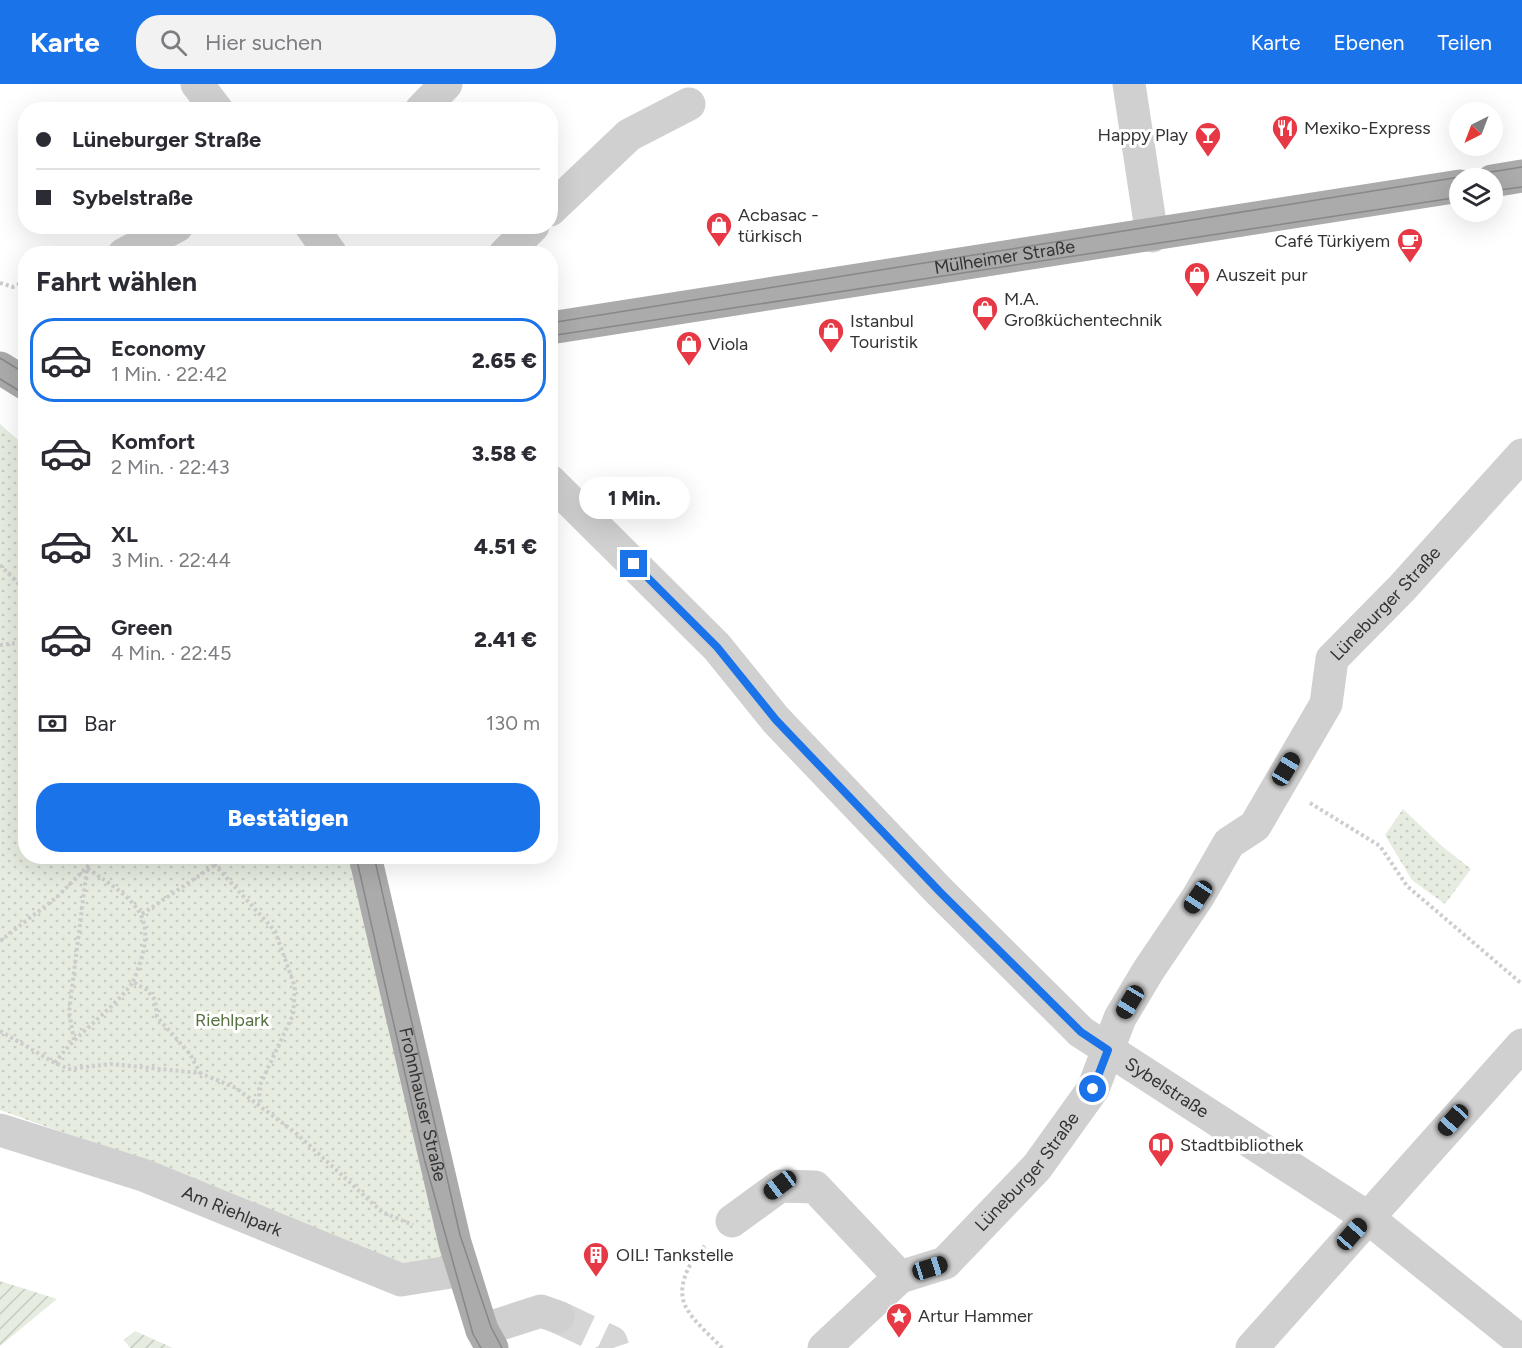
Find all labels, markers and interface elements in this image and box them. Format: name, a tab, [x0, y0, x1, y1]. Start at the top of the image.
search box	[136, 15, 556, 69]
text: Karte	[30, 25, 100, 59]
icon: search	[157, 26, 190, 59]
text: Hier suchen	[205, 29, 322, 56]
text: Karte	[1251, 30, 1300, 55]
text: Ebenen	[1333, 30, 1405, 55]
text: Teilen	[1438, 30, 1492, 55]
north arrow	[1449, 102, 1503, 156]
map controls	[1449, 102, 1503, 222]
restaurant icon: Mexiko-Express	[1270, 113, 1300, 151]
place label: Mexiko-Express	[1304, 117, 1431, 139]
bar icon: Happy Play	[1193, 120, 1223, 158]
place label: Happy Play	[1097, 124, 1189, 146]
text: Lüneburger Straße	[72, 126, 261, 153]
button: layers	[1449, 168, 1503, 222]
text: Sybelstraße	[72, 184, 193, 211]
place label: Acbasac - türkisch	[738, 204, 819, 247]
shop icon: Acbasac - türkisch	[704, 210, 734, 248]
cafe icon: Café Türkiyem	[1395, 226, 1425, 264]
place label: Café Türkiyem	[1274, 230, 1390, 252]
street label: Mülheimer Straße	[933, 235, 1077, 279]
shop icon: Auszeit pur	[1182, 260, 1212, 298]
place label: Auszeit pur	[1216, 264, 1307, 286]
text: Fahrt wählen	[36, 265, 197, 298]
place label: M.A. Großküchentechnik	[1004, 288, 1162, 331]
shop icon: M.A. Großküchentechnik	[970, 294, 1000, 332]
place label: Istanbul Touristik	[850, 310, 918, 353]
shop icon: Istanbul Touristik	[816, 316, 846, 354]
shop icon: Viola	[674, 329, 704, 367]
icon: car	[39, 333, 93, 387]
place label: Viola	[708, 333, 748, 355]
text: Economy	[111, 335, 206, 362]
text: 2.65 €	[472, 347, 537, 374]
text: 1 Min. · 22:42	[111, 362, 227, 386]
icon: car	[39, 426, 93, 480]
text: Komfort	[111, 428, 195, 455]
text: 3.58 €	[472, 440, 537, 467]
text: 2 Min. · 22:43	[111, 455, 230, 479]
callout: 1 Min.	[578, 477, 690, 519]
text: 1 Min.	[608, 486, 661, 510]
icon: car	[39, 519, 93, 573]
text: XL	[111, 521, 138, 548]
text: 4.51 €	[474, 533, 537, 560]
street label: Lüneburger Straße	[1326, 542, 1445, 665]
text: 3 Min. · 22:44	[111, 548, 231, 572]
route end	[620, 550, 647, 577]
icon: car	[39, 612, 93, 666]
text: Green	[111, 614, 173, 641]
text: 2.41 €	[474, 626, 537, 653]
text: 4 Min. · 22:45	[111, 641, 232, 665]
icon: cash	[36, 707, 69, 740]
text: Bar	[84, 710, 116, 737]
text: 130 m	[486, 711, 540, 735]
car	[1269, 749, 1303, 789]
button: Bestätigen	[36, 783, 540, 852]
car	[1180, 877, 1216, 917]
car	[1113, 982, 1147, 1022]
park label: Riehlpark	[195, 1009, 269, 1031]
street label: Frohnhauser Straße	[394, 1025, 451, 1184]
street label: Sybelstraße	[1121, 1052, 1213, 1123]
route start	[1079, 1075, 1106, 1102]
car	[1434, 1101, 1472, 1139]
street label: Lüneburger Straße	[970, 1108, 1084, 1236]
library icon: Stadtbibliothek	[1146, 1130, 1176, 1168]
place label: Stadtbibliothek	[1180, 1134, 1304, 1156]
car	[760, 1167, 800, 1203]
street label: Am Riehlpark	[179, 1181, 285, 1241]
car	[1333, 1215, 1371, 1253]
building icon: OIL! Tankstelle	[581, 1240, 611, 1278]
place label: OIL! Tankstelle	[616, 1244, 734, 1266]
car	[910, 1254, 950, 1282]
place icon: Artur Hammer	[884, 1301, 914, 1339]
place label: Artur Hammer	[918, 1305, 1033, 1327]

